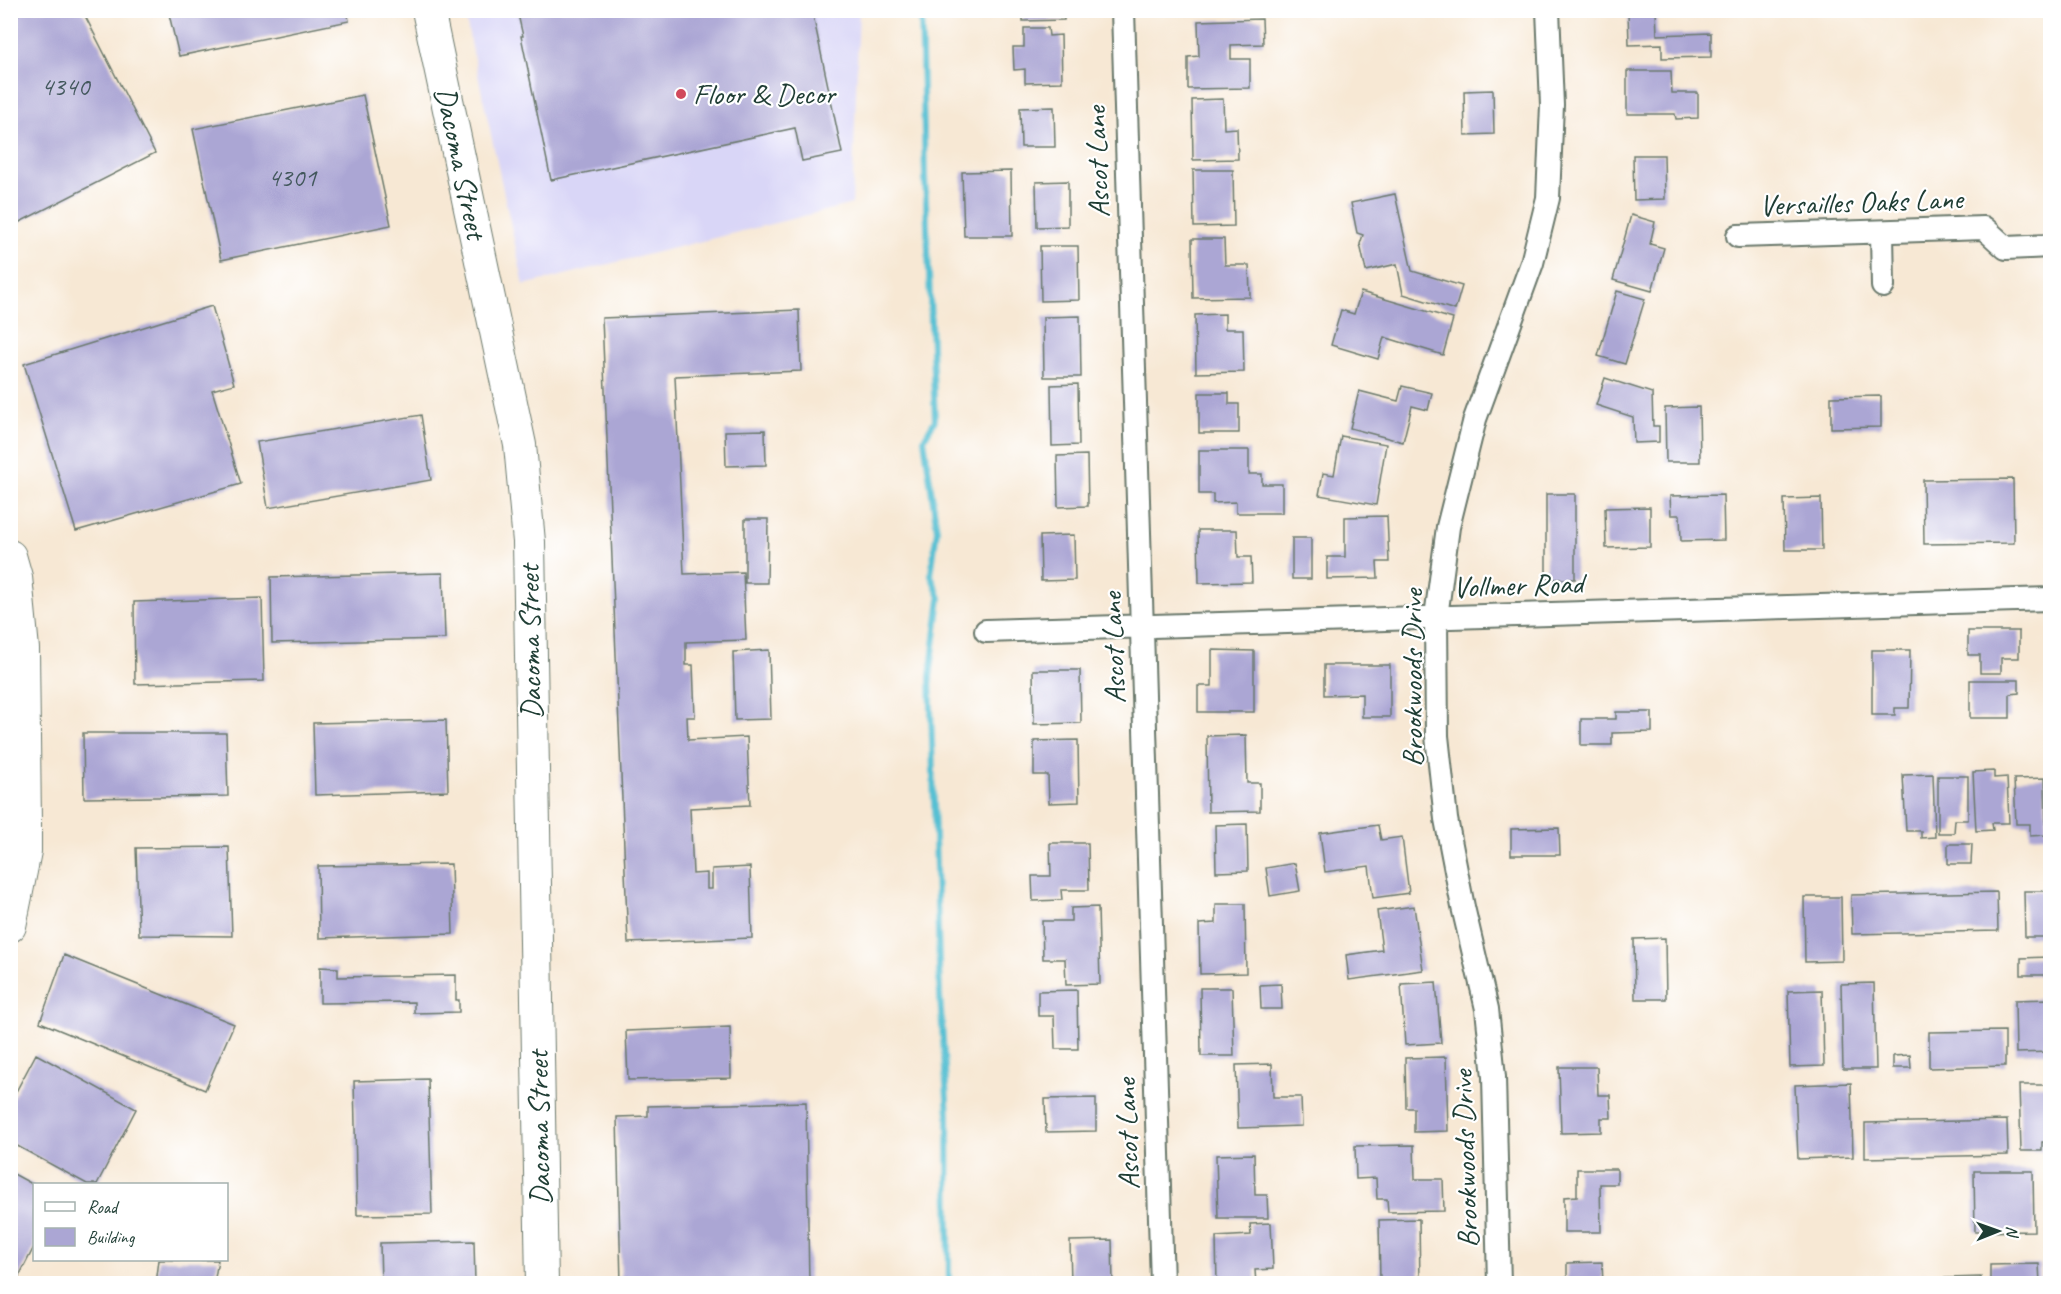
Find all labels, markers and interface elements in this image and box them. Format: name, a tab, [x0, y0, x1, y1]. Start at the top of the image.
house number: 4340	[41, 69, 91, 103]
place label: Floor & Decor	[693, 75, 837, 113]
street label: Dacoma Street	[426, 84, 496, 245]
marker: Floor & Decor	[674, 87, 688, 101]
street label: Ascot Lane	[1076, 103, 1118, 218]
house number: 4301	[268, 160, 318, 194]
street label: Versailles Oaks Lane	[1759, 179, 1965, 225]
street label: Dacoma Street	[510, 561, 550, 719]
street label: Vollmer Road	[1452, 564, 1588, 606]
street label: Brookwoods Drive	[1393, 587, 1431, 767]
street label: Ascot Lane	[1092, 589, 1134, 704]
street label: Dacoma Street	[519, 1047, 559, 1205]
street label: Brookwoods Drive	[1443, 1067, 1487, 1249]
street label: Ascot Lane	[1106, 1075, 1148, 1190]
legend	[33, 1183, 228, 1261]
text: Road	[87, 1196, 120, 1218]
north arrow	[1968, 1201, 2028, 1261]
text: Building	[87, 1226, 136, 1248]
text: N	[2002, 1226, 2022, 1239]

